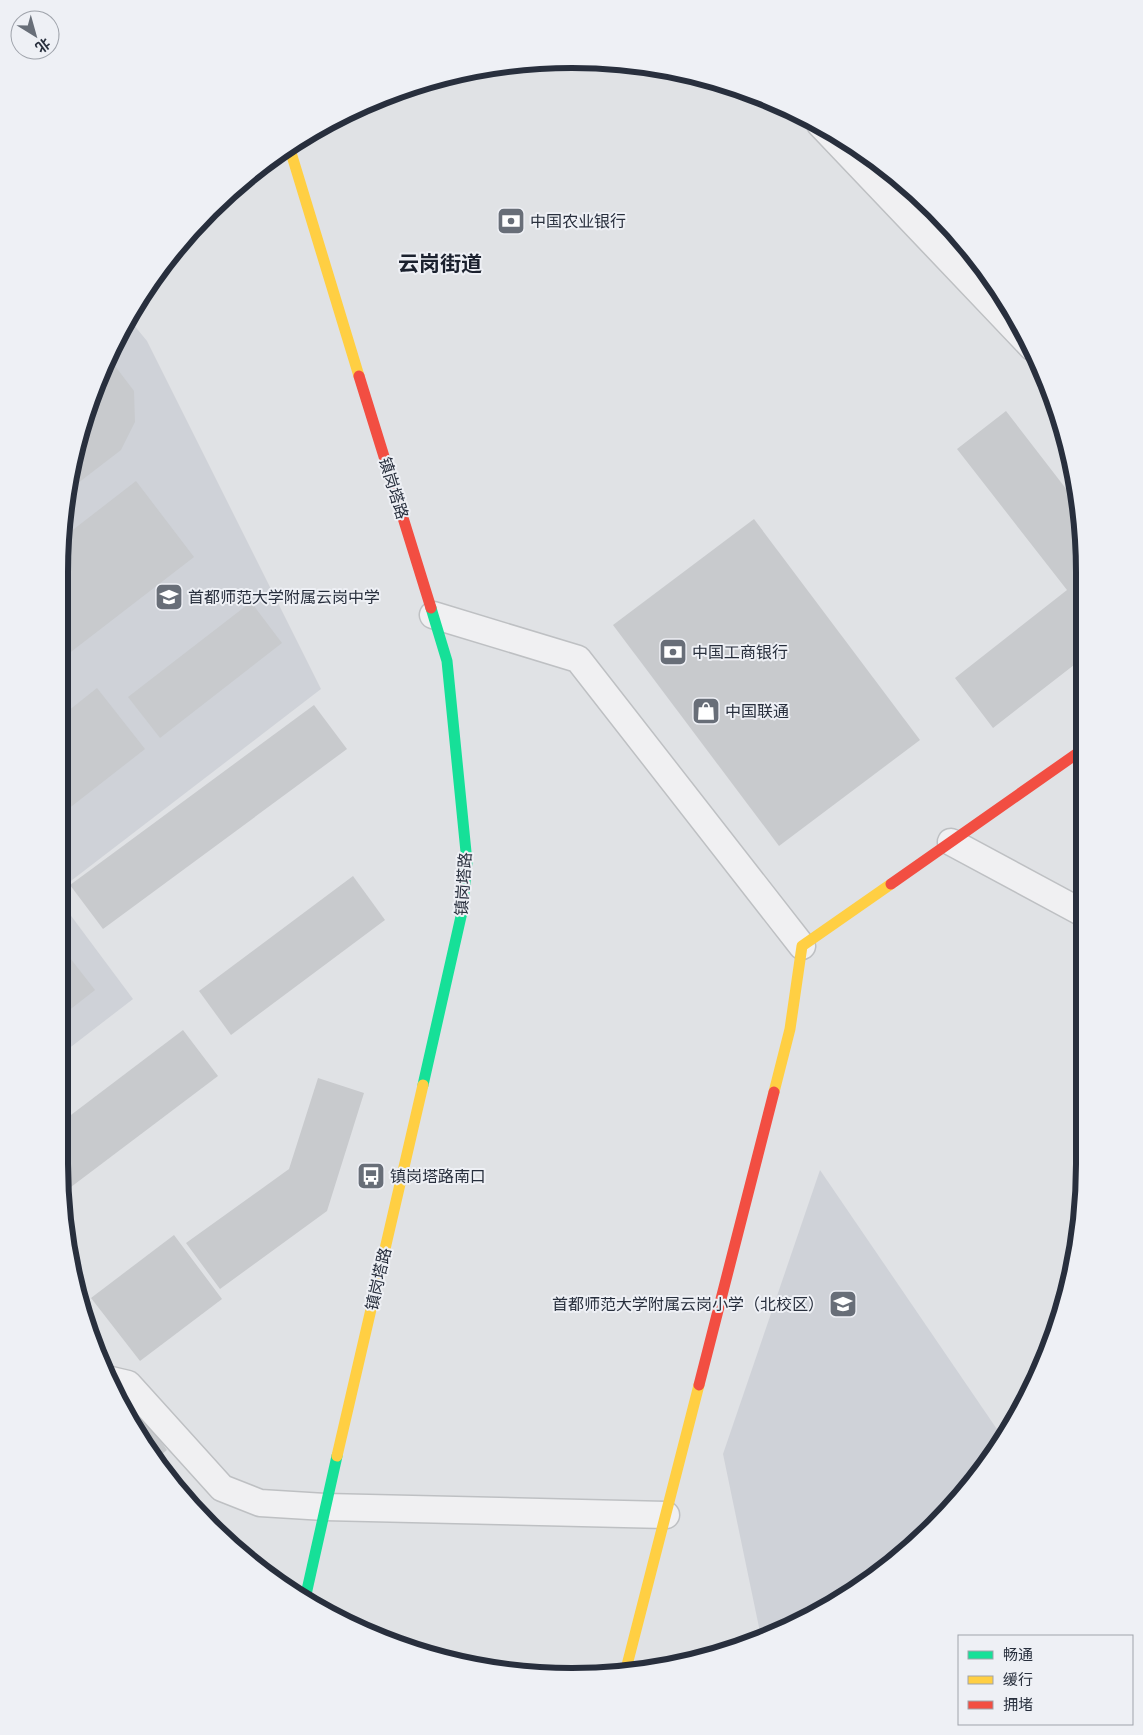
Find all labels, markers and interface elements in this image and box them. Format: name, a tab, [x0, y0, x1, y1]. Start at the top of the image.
north arrow	[10, 10, 60, 60]
text: 北	[32, 34, 53, 56]
bank icon: 中国农业银行	[496, 206, 526, 236]
place label: 中国农业银行	[530, 213, 626, 232]
district label: 云岗街道	[398, 252, 482, 277]
street label: 镇岗塔路	[374, 455, 411, 522]
school or university icon: 首都师范大学附属云岗中学	[154, 582, 184, 612]
place label: 首都师范大学附属云岗中学	[188, 589, 380, 608]
bank icon: 中国工商银行	[658, 637, 688, 667]
place label: 中国工商银行	[692, 644, 788, 663]
shop icon: 中国联通	[691, 696, 721, 726]
place label: 中国联通	[725, 703, 789, 722]
street label: 镇岗塔路	[453, 852, 476, 917]
bus stop icon: 镇岗塔路南口	[356, 1161, 386, 1191]
place label: 镇岗塔路南口	[390, 1168, 486, 1187]
street label: 镇岗塔路	[363, 1246, 396, 1313]
school or university icon: 首都师范大学附属云岗小学（北校区）	[828, 1289, 858, 1319]
place label: 首都师范大学附属云岗小学（北校区）	[552, 1296, 824, 1315]
legend	[958, 1635, 1133, 1725]
text: 畅通	[1003, 1646, 1033, 1665]
text: 缓行	[1003, 1671, 1033, 1690]
text: 拥堵	[1003, 1696, 1033, 1715]

